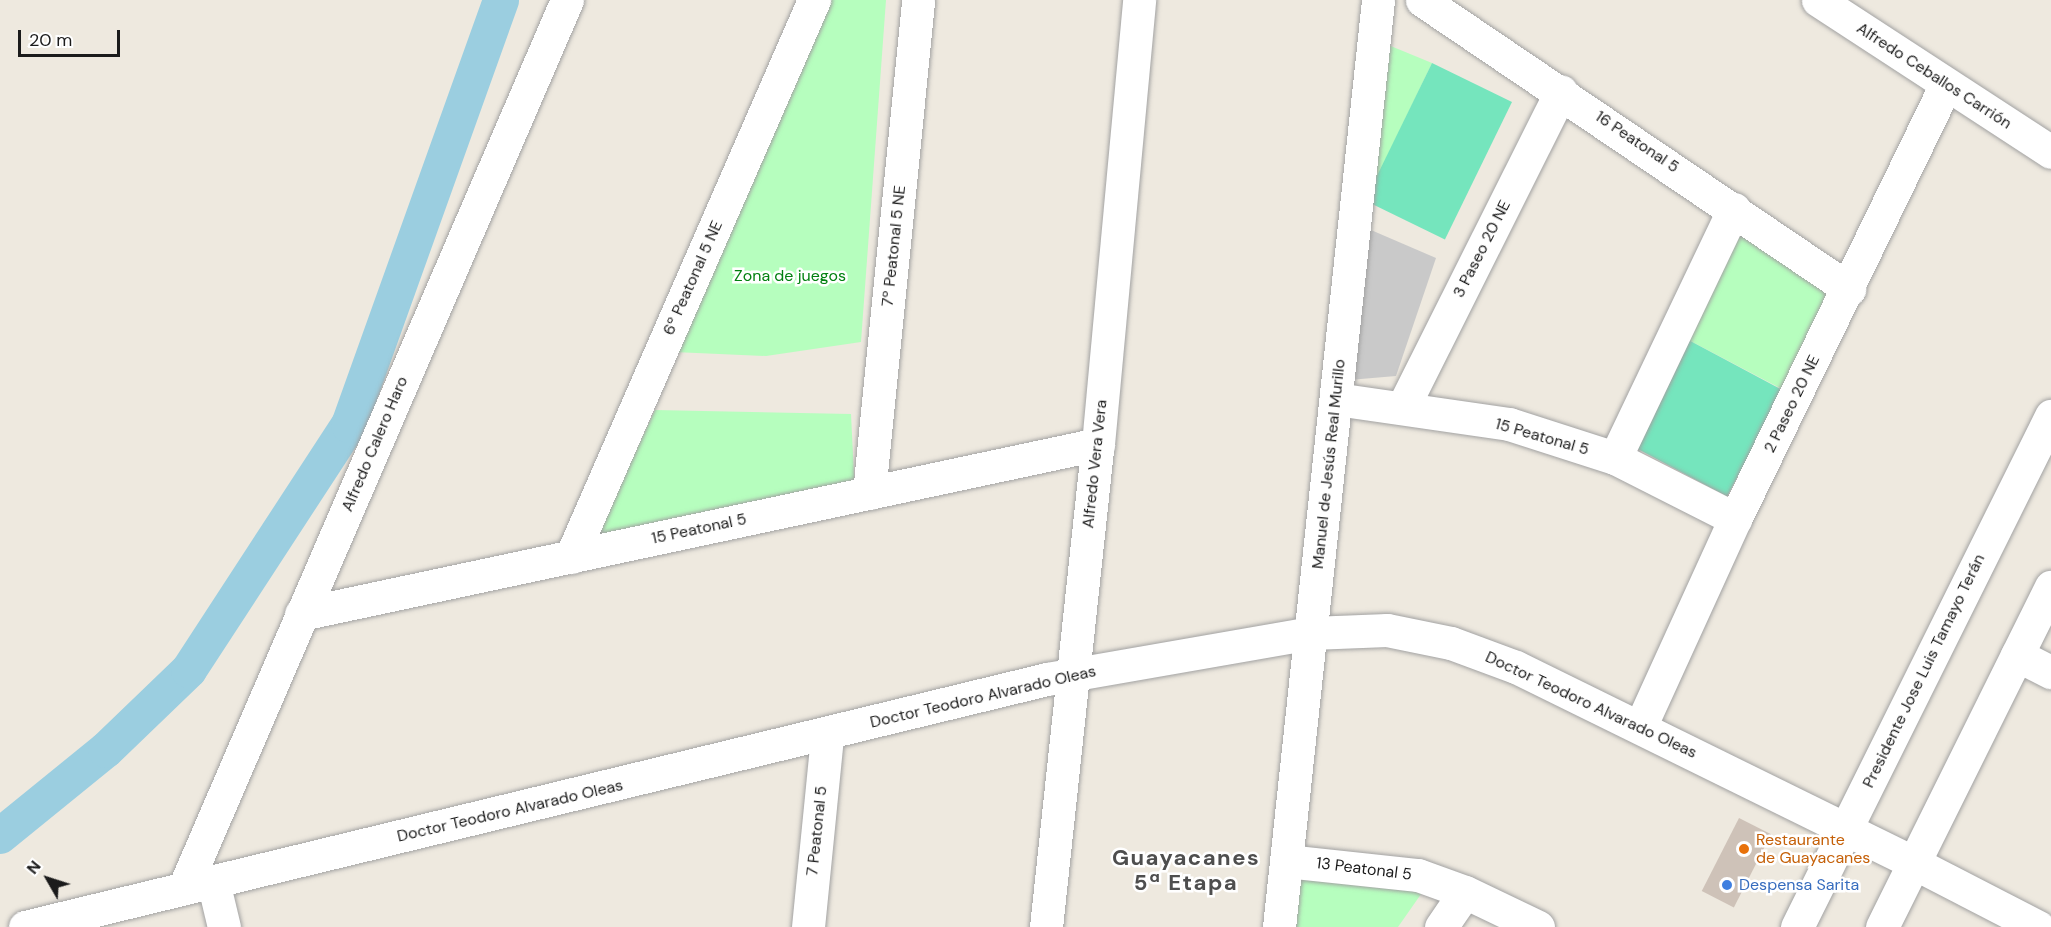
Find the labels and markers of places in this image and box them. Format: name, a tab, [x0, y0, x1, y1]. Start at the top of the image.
place label: Restaurante de Guayacanes	[1756, 830, 1870, 868]
marker: Restaurante de Guayacanes	[1737, 842, 1751, 856]
place label: Despensa Sarita	[1739, 875, 1859, 895]
marker: Despensa Sarita	[1720, 878, 1734, 892]

